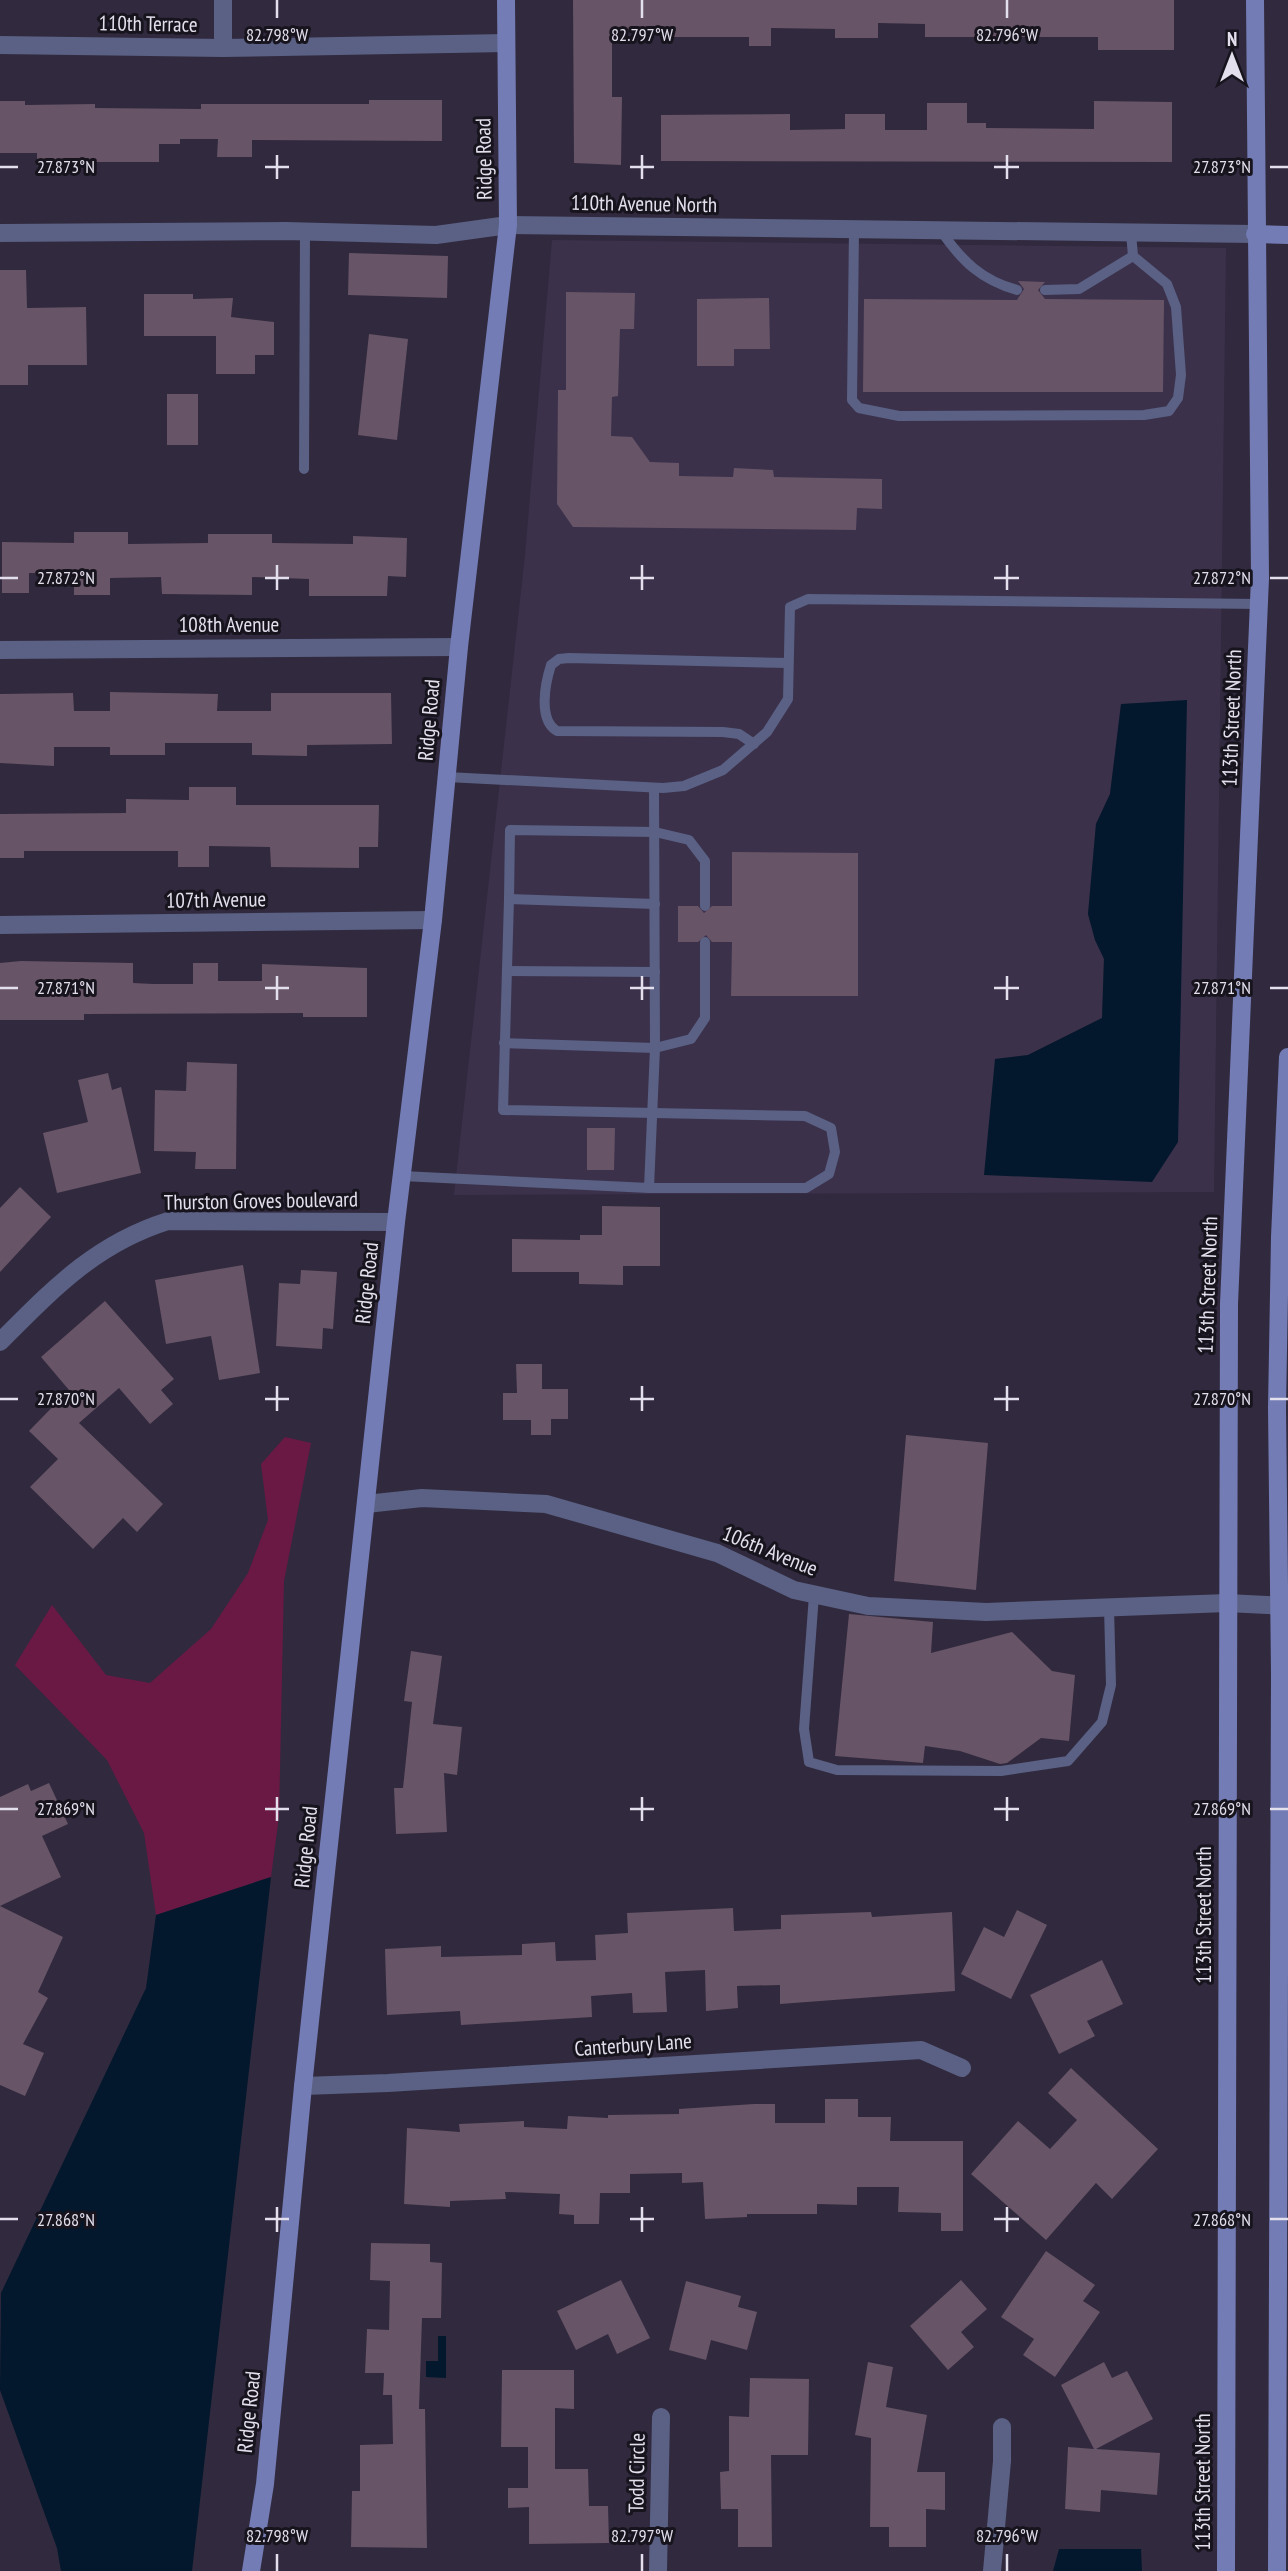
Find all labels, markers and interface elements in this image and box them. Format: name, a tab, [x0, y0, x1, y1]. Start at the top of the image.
street label: 110th Terrace	[98, 9, 198, 38]
north arrow	[1197, 21, 1267, 91]
text: 82.798°W	[246, 23, 308, 46]
text: 82.797°W	[611, 23, 673, 46]
text: 82.796°W	[976, 23, 1038, 46]
text: N	[1227, 27, 1237, 51]
street label: Ridge Road	[469, 118, 498, 200]
text: 27.873°N	[37, 155, 95, 178]
text: 27.873°N	[1193, 155, 1251, 178]
street label: 110th Avenue North	[571, 189, 717, 218]
text: 27.872°N	[37, 566, 95, 589]
text: 27.872°N	[1193, 566, 1251, 589]
street label: 108th Avenue	[179, 611, 279, 638]
street label: 113th Street North	[1216, 649, 1247, 787]
street label: Ridge Road	[411, 678, 446, 762]
street label: 107th Avenue	[166, 885, 266, 914]
text: 27.871°N	[37, 976, 95, 999]
text: 27.871°N	[1193, 976, 1251, 999]
street label: Thurston Groves boulevard	[164, 1185, 358, 1216]
street label: 113th Street North	[1192, 1216, 1223, 1354]
street label: Ridge Road	[349, 1241, 384, 1325]
text: 27.870°N	[37, 1387, 95, 1410]
text: 27.870°N	[1193, 1387, 1251, 1410]
street label: 106th Avenue	[719, 1519, 822, 1582]
text: 27.869°N	[37, 1797, 95, 1820]
text: 27.869°N	[1193, 1797, 1251, 1820]
street label: Ridge Road	[288, 1805, 323, 1889]
street label: 113th Street North	[1190, 1846, 1217, 1984]
street label: Canterbury Lane	[573, 2027, 692, 2062]
text: 27.868°N	[37, 2208, 95, 2231]
text: 27.868°N	[1193, 2208, 1251, 2231]
street label: Ridge Road	[231, 2370, 266, 2454]
street label: 113th Street North	[1189, 2413, 1216, 2551]
street label: Todd Circle	[622, 2433, 651, 2513]
text: 82.798°W	[246, 2524, 308, 2547]
text: 82.797°W	[611, 2524, 673, 2547]
text: 82.796°W	[976, 2524, 1038, 2547]

